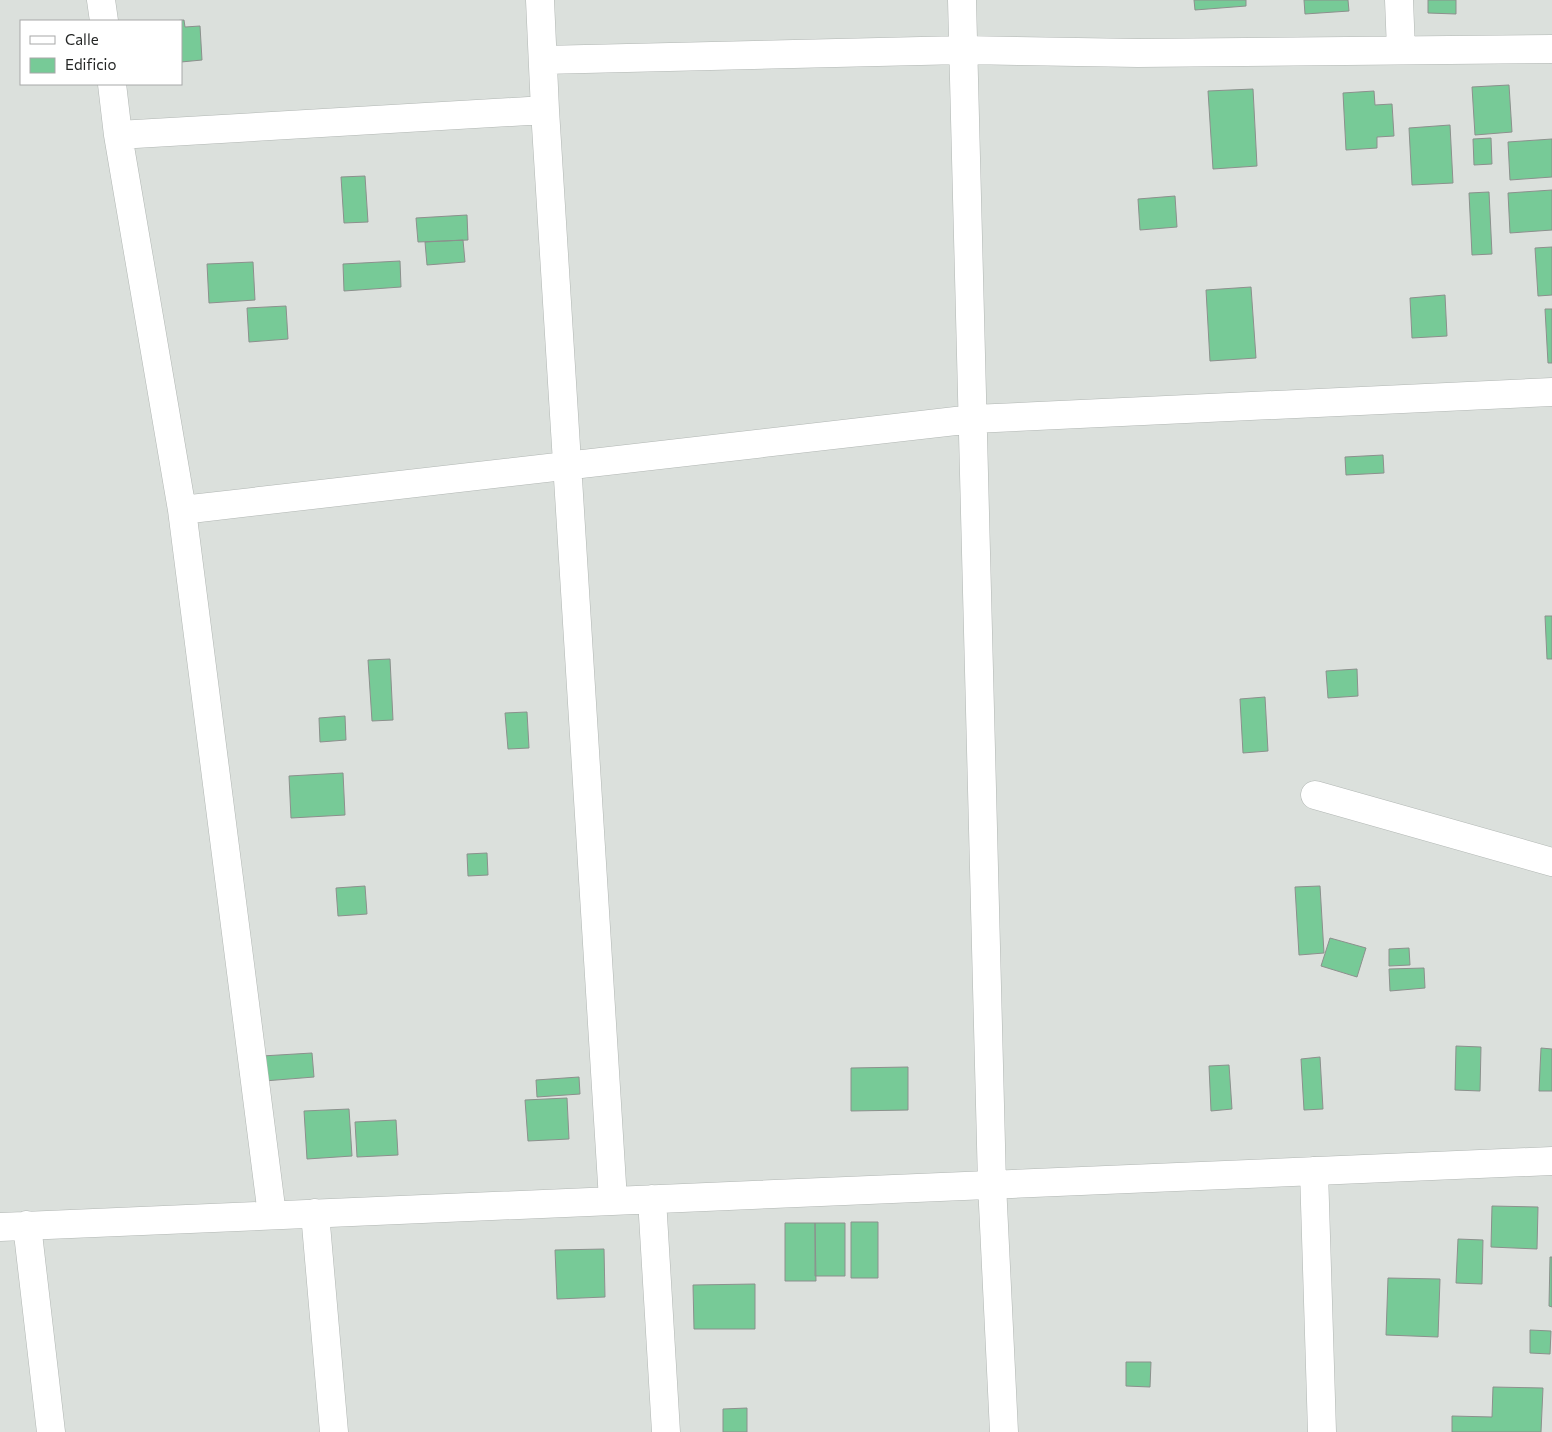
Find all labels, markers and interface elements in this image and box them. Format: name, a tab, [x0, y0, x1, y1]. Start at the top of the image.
legend	[20, 20, 182, 85]
text: Calle	[65, 30, 99, 48]
text: Edificio	[65, 55, 116, 73]

